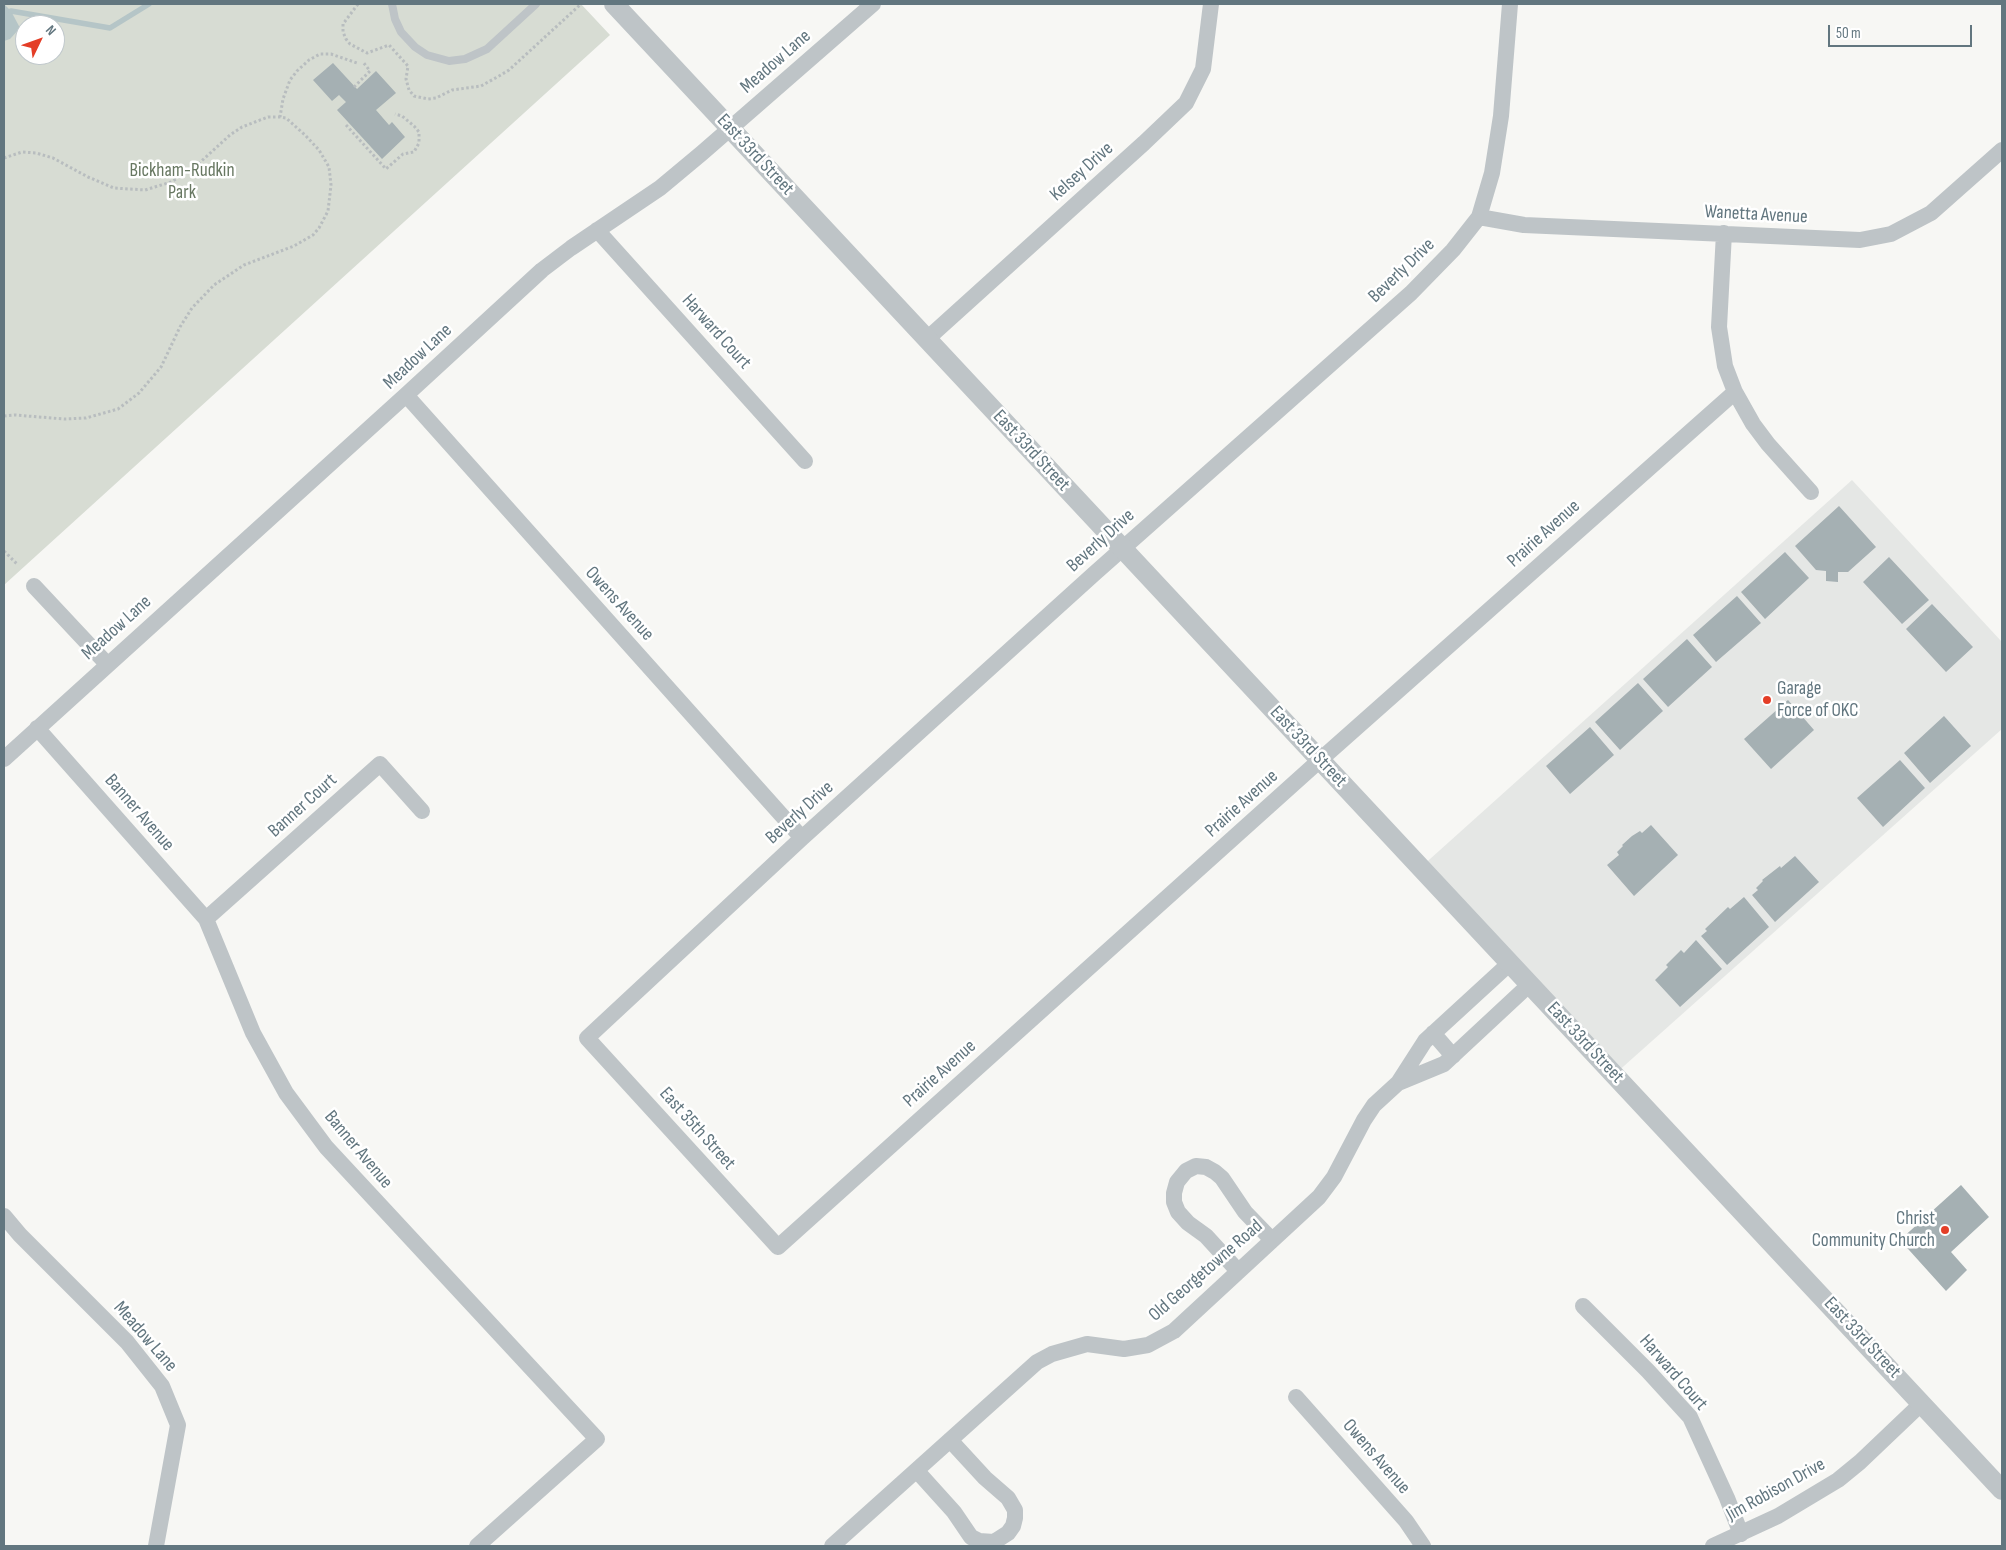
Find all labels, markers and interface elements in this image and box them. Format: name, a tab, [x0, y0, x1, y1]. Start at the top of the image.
north arrow	[15, 15, 65, 65]
scale bar	[1831, 15, 1975, 47]
text: N	[42, 22, 60, 39]
text: 50 m	[1836, 24, 1861, 43]
street label: Meadow Lane	[736, 25, 816, 99]
street label: East 33rd Street	[712, 110, 798, 200]
street label: Kelsey Drive	[1046, 138, 1118, 206]
park label: Bickham-Rudkin Park	[129, 160, 235, 204]
street label: Wanetta Avenue	[1704, 201, 1808, 229]
street label: Beverly Drive	[1364, 234, 1440, 308]
street label: Harward Court	[676, 290, 756, 374]
street label: Meadow Lane	[379, 319, 457, 395]
street label: East 33rd Street	[988, 406, 1074, 496]
street label: Prairie Avenue	[1503, 495, 1585, 573]
street label: Beverly Drive	[1062, 505, 1140, 577]
street label: Owens Avenue	[580, 562, 658, 646]
street label: Meadow Lane	[78, 591, 156, 665]
place label: Garage Force of OKC	[1777, 678, 1858, 722]
marker: Garage Force of OKC	[1761, 694, 1773, 706]
street label: East 33rd Street	[1265, 702, 1351, 792]
street label: Prairie Avenue	[1201, 765, 1283, 843]
street label: Banner Court	[264, 769, 342, 843]
street label: Banner Avenue	[99, 770, 179, 856]
street label: Beverly Drive	[761, 777, 839, 849]
street label: East 33rd Street	[1542, 998, 1628, 1088]
street label: Prairie Avenue	[899, 1035, 981, 1113]
street label: East 35th Street	[654, 1083, 740, 1175]
street label: Banner Avenue	[319, 1106, 397, 1194]
place label: Christ Community Church	[1812, 1208, 1935, 1252]
street label: Old Georgetowne Road	[1144, 1215, 1268, 1327]
marker: Christ Community Church	[1939, 1224, 1951, 1236]
street label: East 33rd Street	[1819, 1293, 1905, 1383]
street label: Meadow Lane	[108, 1297, 182, 1377]
street label: Harward Court	[1634, 1330, 1712, 1416]
street label: Owens Avenue	[1337, 1415, 1415, 1499]
street label: Jim Robison Drive	[1723, 1453, 1829, 1527]

